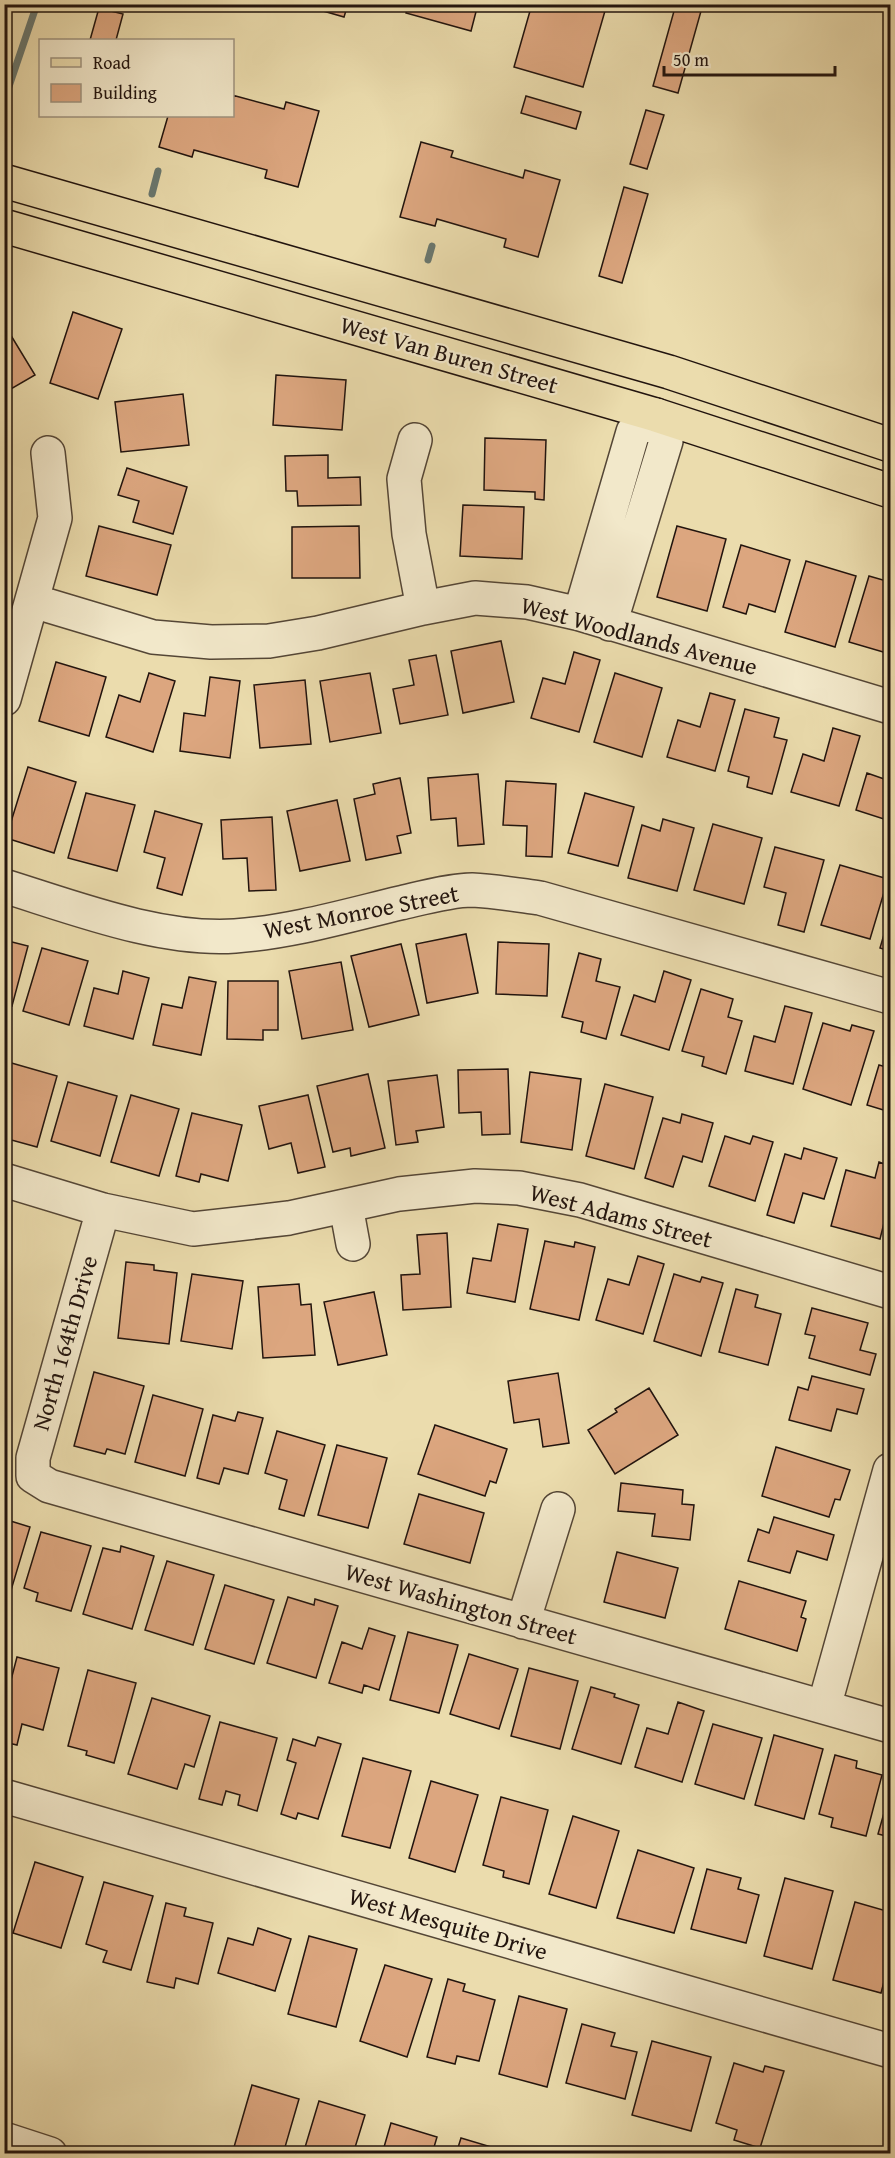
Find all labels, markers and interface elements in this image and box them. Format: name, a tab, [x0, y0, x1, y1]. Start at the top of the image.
legend	[39, 39, 234, 117]
scale bar	[664, 39, 835, 77]
text: 50 m	[673, 46, 709, 73]
text: Road	[93, 49, 131, 76]
text: Building	[93, 79, 157, 106]
street label: West Van Buren Street	[336, 307, 563, 403]
street label: West Woodlands Avenue	[517, 587, 761, 684]
street label: West Monroe Street	[260, 875, 462, 948]
street label: West Adams Street	[526, 1174, 717, 1257]
street label: North 164th Drive	[23, 1251, 106, 1435]
street label: West Washington Street	[341, 1554, 582, 1654]
street label: West Mesquite Drive	[344, 1878, 552, 1969]

